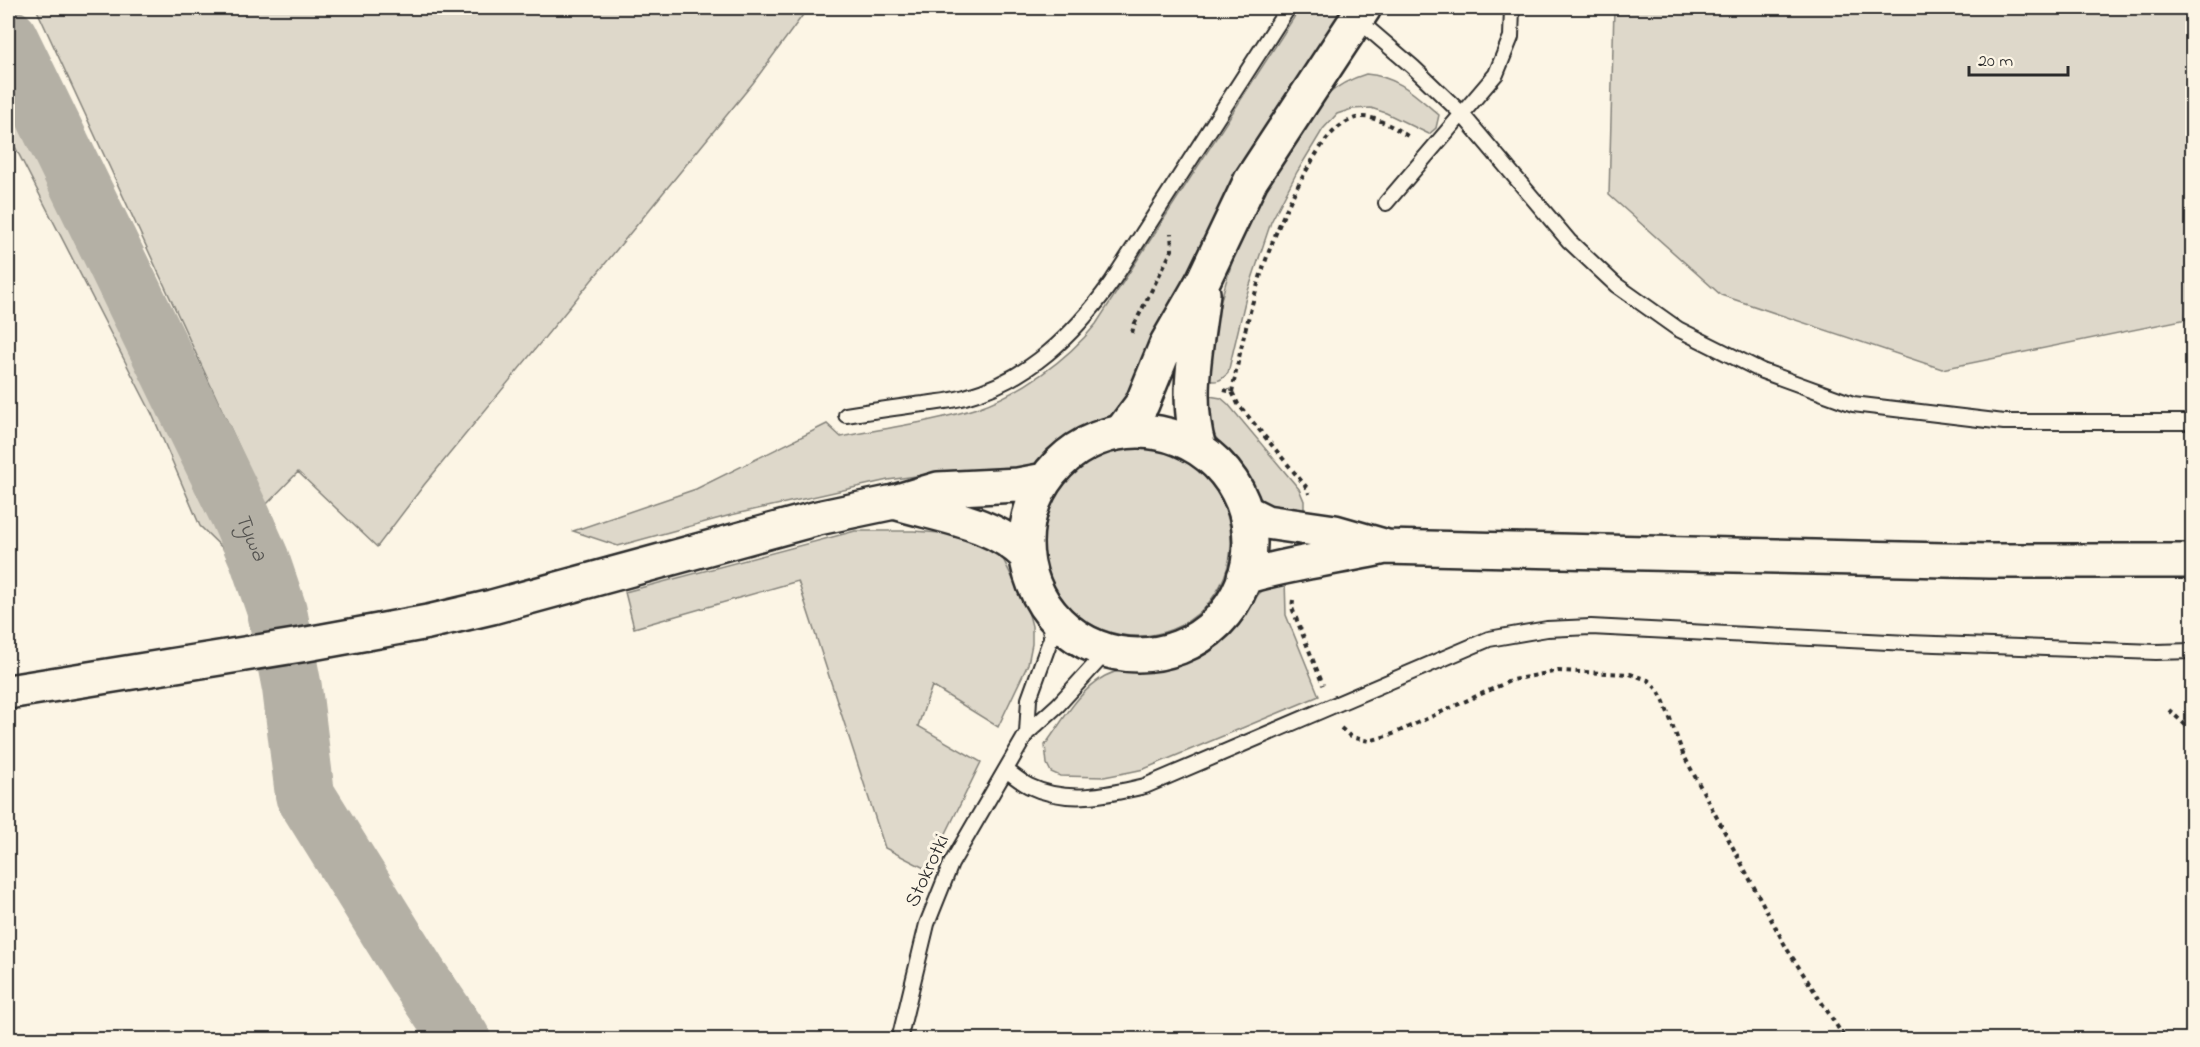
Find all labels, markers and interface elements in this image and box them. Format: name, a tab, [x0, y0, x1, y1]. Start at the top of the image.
scale bar	[1969, 39, 2068, 77]
text: 20 m	[1978, 49, 2013, 75]
water label: Tywa	[225, 508, 275, 568]
street label: Stokrotki	[898, 830, 958, 912]

